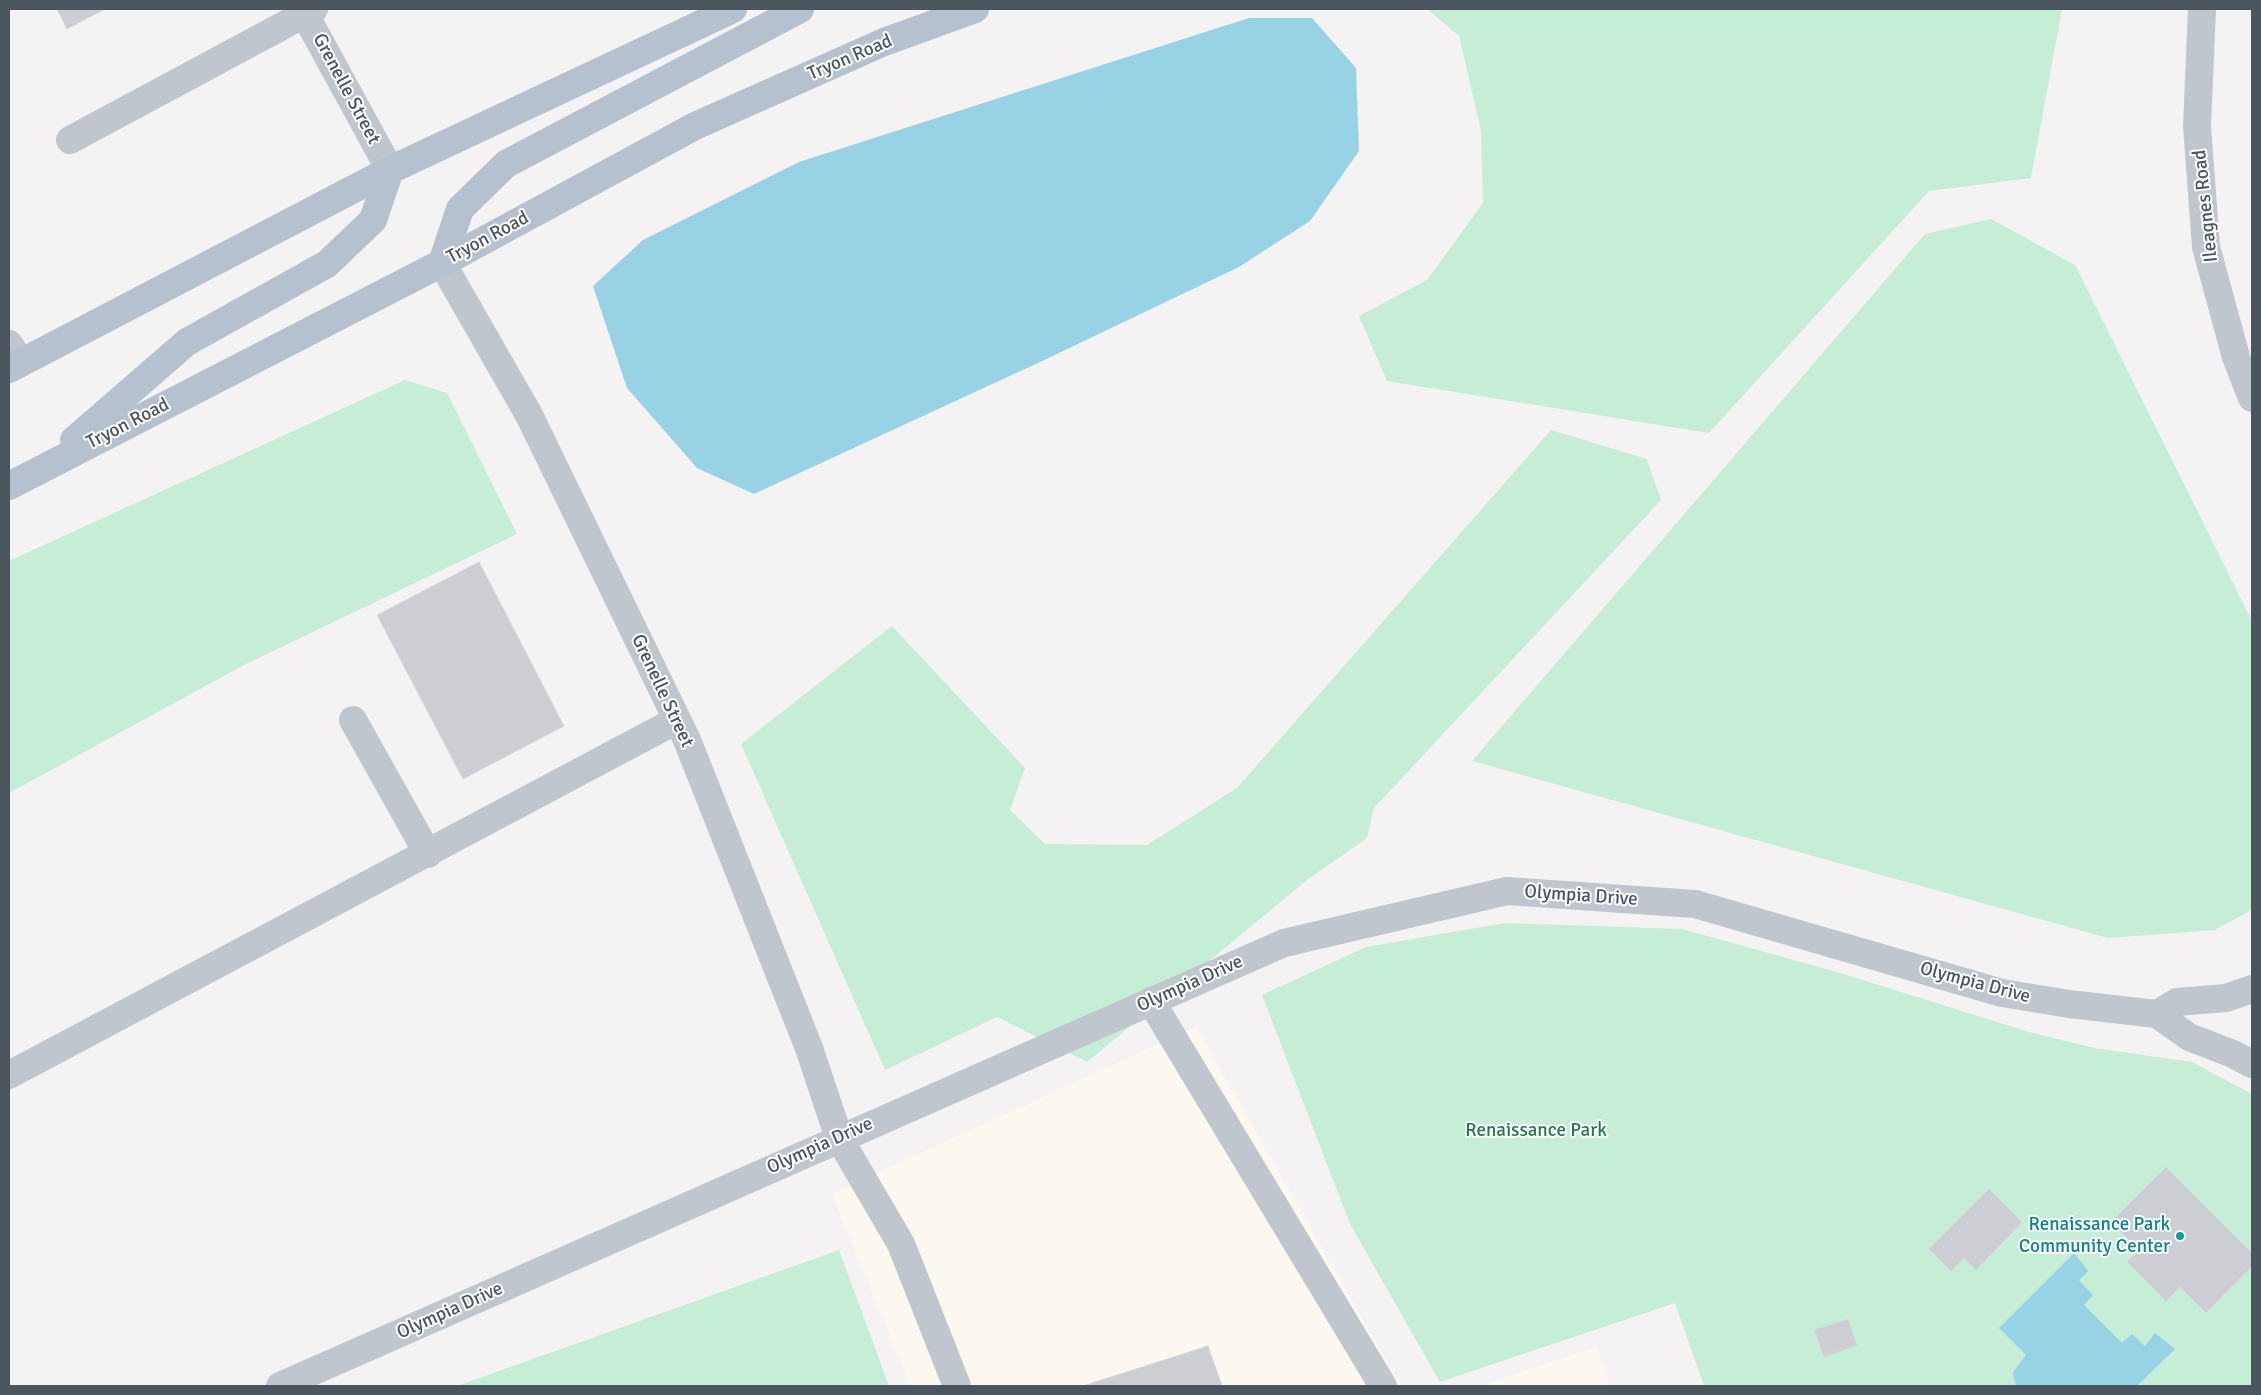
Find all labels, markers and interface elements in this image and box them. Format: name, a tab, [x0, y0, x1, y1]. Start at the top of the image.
street label: Grenelle Street	[307, 30, 385, 148]
street label: Tryon Road	[804, 30, 896, 86]
street label: Ileagnes Road	[2189, 149, 2223, 263]
street label: Tryon Road	[443, 207, 533, 269]
street label: Tryon Road	[83, 393, 173, 455]
street label: Grenelle Street	[626, 631, 698, 751]
street label: Olympia Drive	[1524, 881, 1638, 911]
street label: Olympia Drive	[1134, 951, 1246, 1017]
street label: Olympia Drive	[1917, 957, 2033, 1009]
street label: Olympia Drive	[764, 1113, 876, 1179]
park label: Renaissance Park	[1465, 1120, 1607, 1142]
place label: Renaissance Park Community Center	[2019, 1214, 2170, 1258]
marker: Renaissance Park Community Center	[2174, 1230, 2186, 1242]
street label: Olympia Drive	[394, 1278, 506, 1344]

